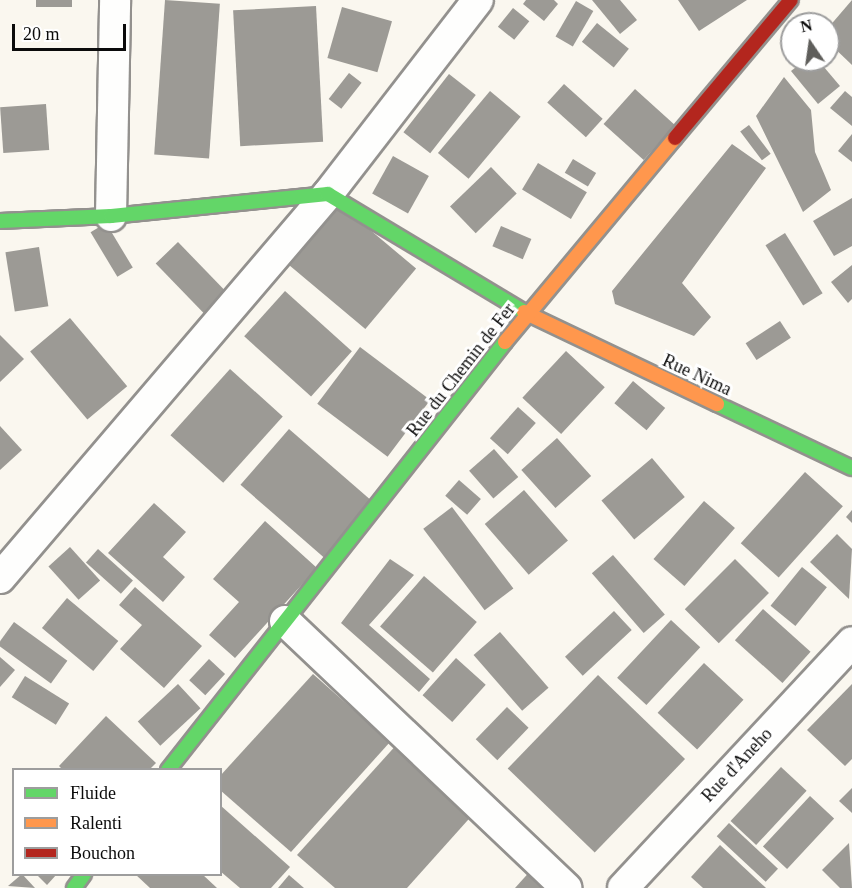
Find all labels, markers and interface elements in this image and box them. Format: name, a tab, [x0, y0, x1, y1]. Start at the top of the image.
scale bar	[15, 12, 129, 50]
north arrow	[780, 12, 840, 72]
text: N	[799, 16, 814, 36]
text: 20 m	[23, 24, 60, 44]
street label: Rue du Chemin de Fer	[402, 299, 520, 441]
street label: Rue Nima	[659, 350, 735, 400]
street label: Rue d'Aneho	[697, 723, 777, 807]
legend	[12, 768, 222, 876]
text: Fluide	[70, 783, 116, 803]
text: Ralenti	[70, 813, 122, 833]
text: Bouchon	[70, 843, 135, 863]

